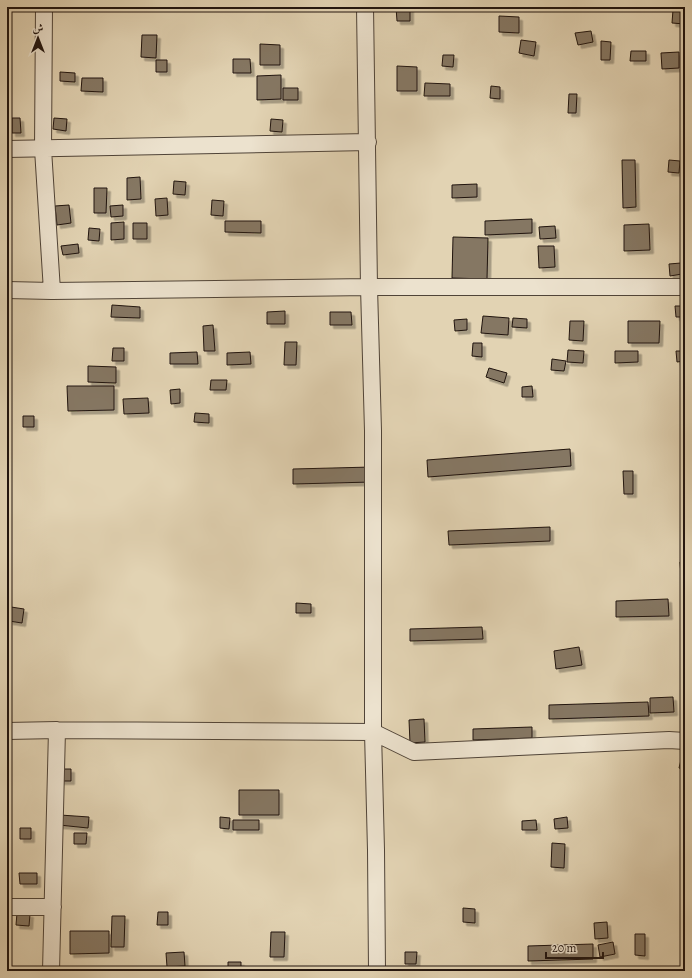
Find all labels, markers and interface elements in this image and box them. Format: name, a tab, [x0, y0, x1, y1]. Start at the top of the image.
north arrow	[18, 18, 58, 58]
text: ش	[33, 21, 44, 36]
scale bar	[546, 934, 603, 960]
text: 20 m	[552, 940, 576, 956]

